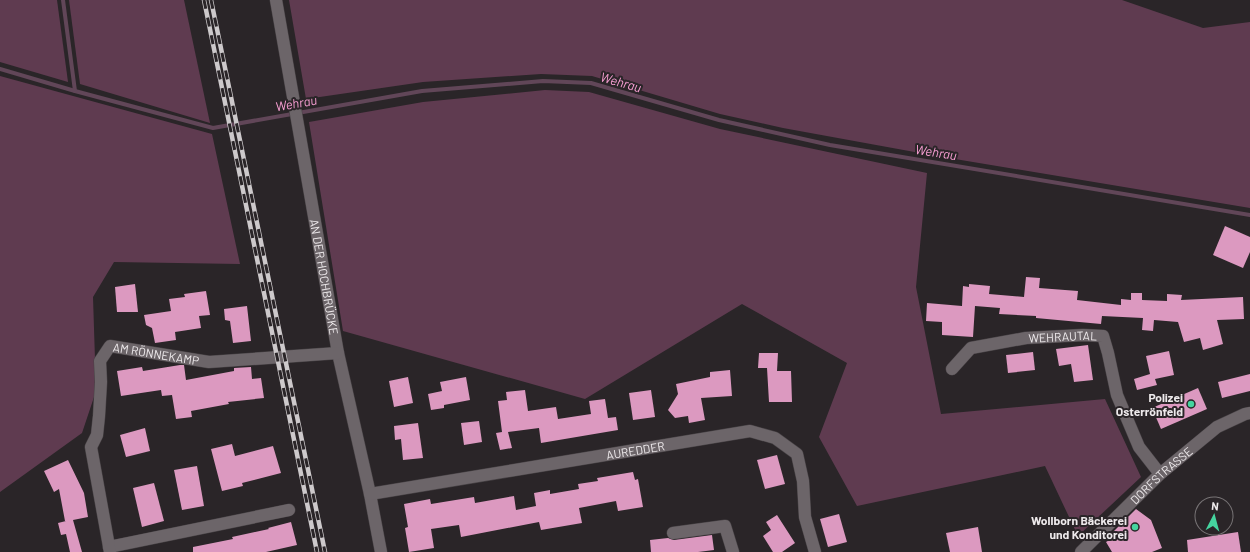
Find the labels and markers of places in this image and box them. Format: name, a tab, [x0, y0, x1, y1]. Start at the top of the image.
place label: Polizei Osterrönfeld	[1116, 390, 1183, 418]
marker: Polizei Osterrönfeld	[1186, 399, 1196, 409]
place label: Wollborn Bäckerei und Konditorei	[1031, 513, 1127, 541]
marker: Wollborn Bäckerei und Konditorei	[1130, 522, 1140, 532]

